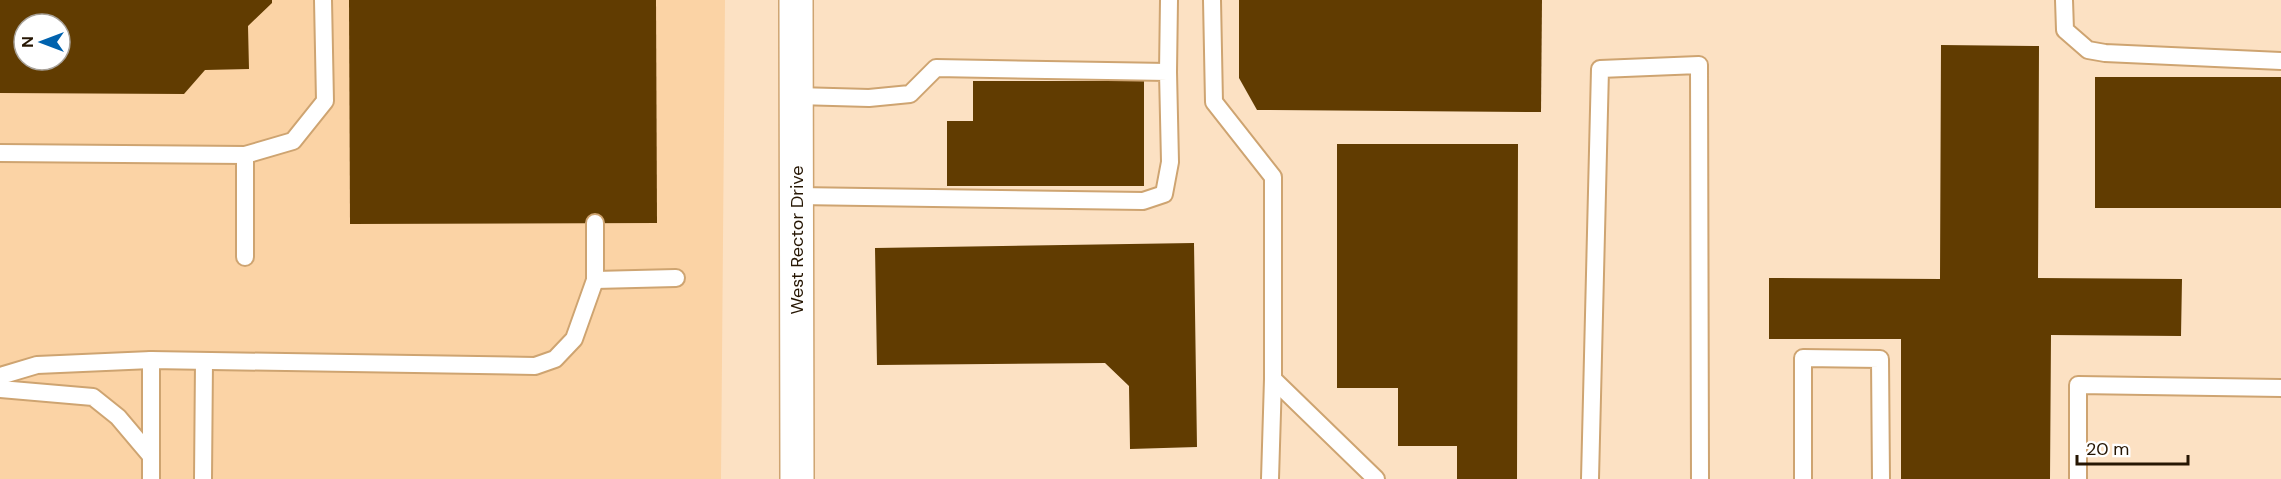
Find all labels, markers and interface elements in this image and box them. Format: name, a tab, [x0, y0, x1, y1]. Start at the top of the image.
north arrow	[12, 12, 72, 72]
text: N	[17, 36, 38, 48]
street label: West Rector Drive	[785, 165, 809, 315]
scale bar	[2077, 428, 2188, 466]
text: 20 m	[2086, 437, 2129, 461]

